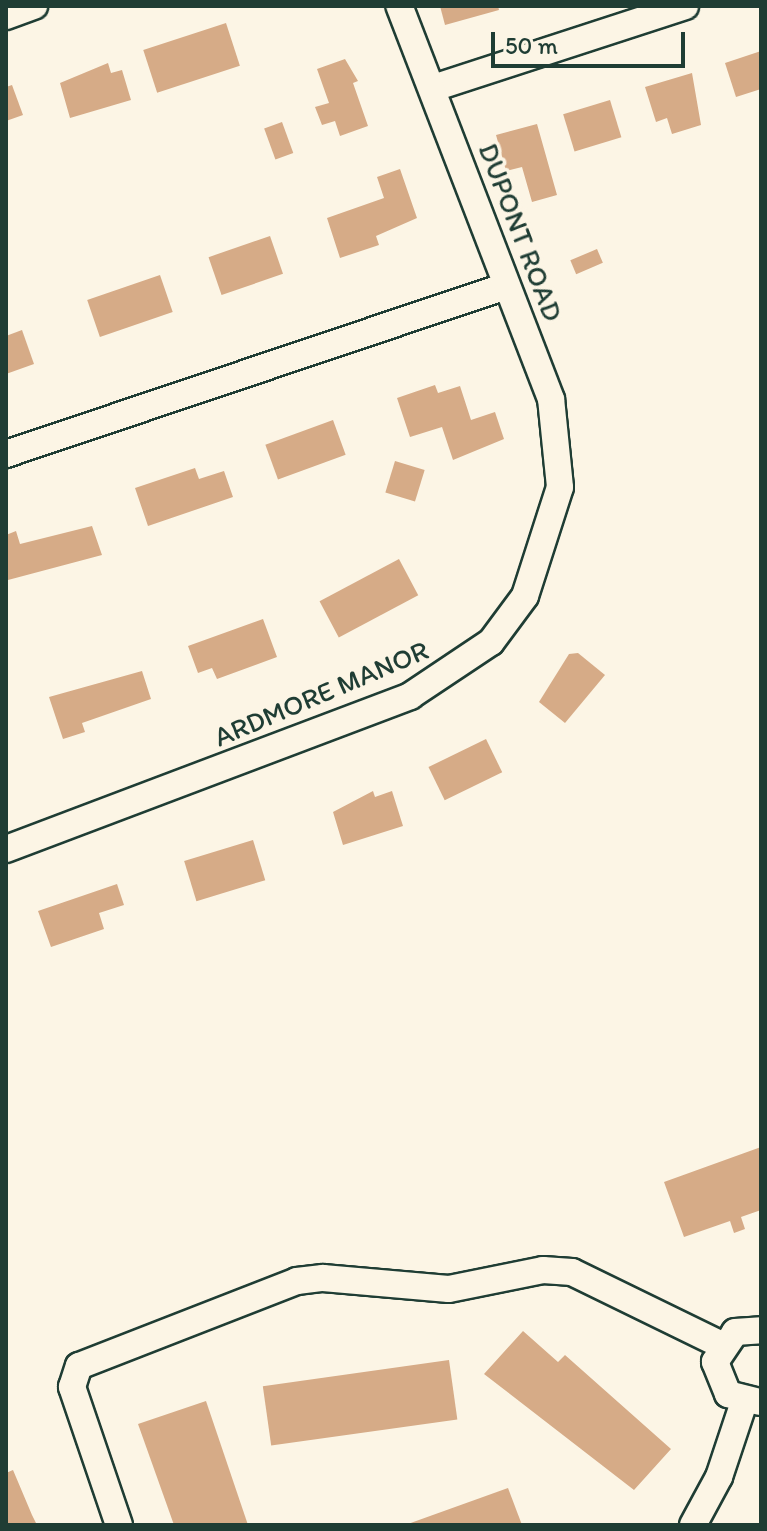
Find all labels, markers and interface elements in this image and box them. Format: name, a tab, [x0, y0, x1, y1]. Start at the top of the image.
scale bar	[495, 16, 689, 66]
text: 50 m	[505, 31, 558, 60]
street label: DUPONT ROAD	[472, 139, 570, 325]
street label: ARDMORE MANOR	[209, 633, 433, 753]

